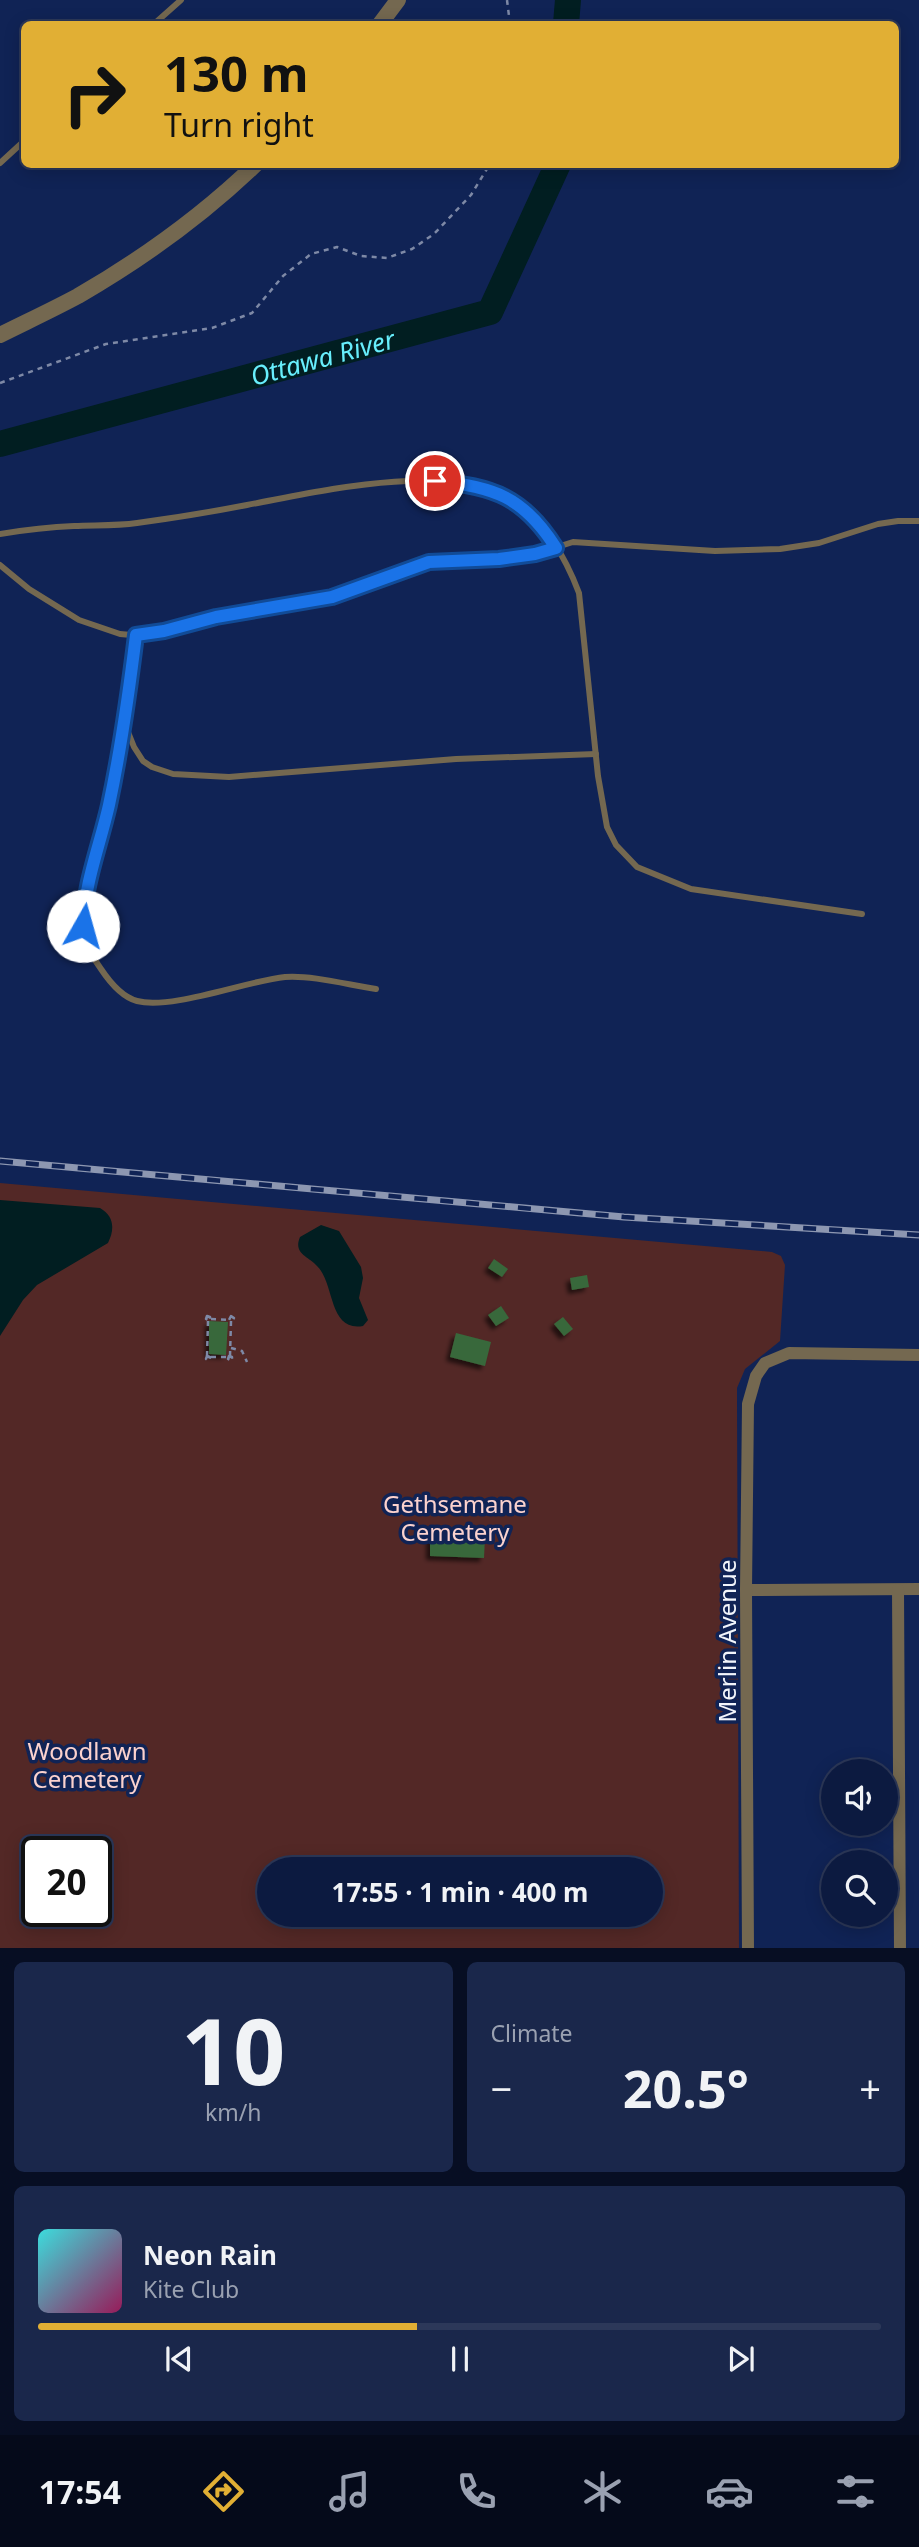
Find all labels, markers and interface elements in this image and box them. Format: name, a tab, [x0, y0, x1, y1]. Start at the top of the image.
text: 130 m	[164, 40, 309, 106]
icon: right	[49, 49, 140, 140]
text: Turn right	[164, 103, 314, 146]
water label: Ottawa River	[246, 320, 400, 394]
pin	[405, 451, 465, 511]
icon: arrive	[416, 462, 454, 500]
position arrow	[46, 889, 120, 963]
park label: Gethsemane Cemetery	[383, 1487, 527, 1548]
street label: Merlin Avenue	[710, 1560, 743, 1722]
park label: Woodlawn Cemetery	[28, 1734, 147, 1795]
map controls	[821, 1759, 898, 1927]
button: sound	[821, 1759, 898, 1836]
speed limit sign: 20	[21, 1836, 112, 1927]
button: search	[821, 1850, 898, 1927]
text: 17:55 · 1 min · 400 m	[332, 1874, 588, 1910]
text: 10	[181, 1988, 285, 2112]
text: Climate	[491, 2017, 573, 2049]
text: 20.5°	[623, 2052, 749, 2123]
text: −	[491, 2062, 512, 2114]
text: +	[859, 2062, 881, 2114]
text: km/h	[205, 2096, 262, 2128]
text: Neon Rain	[143, 2237, 277, 2273]
text: Kite Club	[143, 2273, 239, 2305]
icon: previous	[160, 2340, 198, 2378]
icon: pause	[441, 2340, 479, 2378]
icon: next	[722, 2340, 760, 2378]
icon: directions	[199, 2467, 248, 2516]
icon: music	[325, 2467, 374, 2516]
icon: phone	[452, 2467, 501, 2516]
icon: climate	[578, 2467, 627, 2516]
icon: car	[705, 2467, 754, 2516]
icon: filters	[831, 2467, 880, 2516]
text: 17:54	[39, 2470, 121, 2513]

